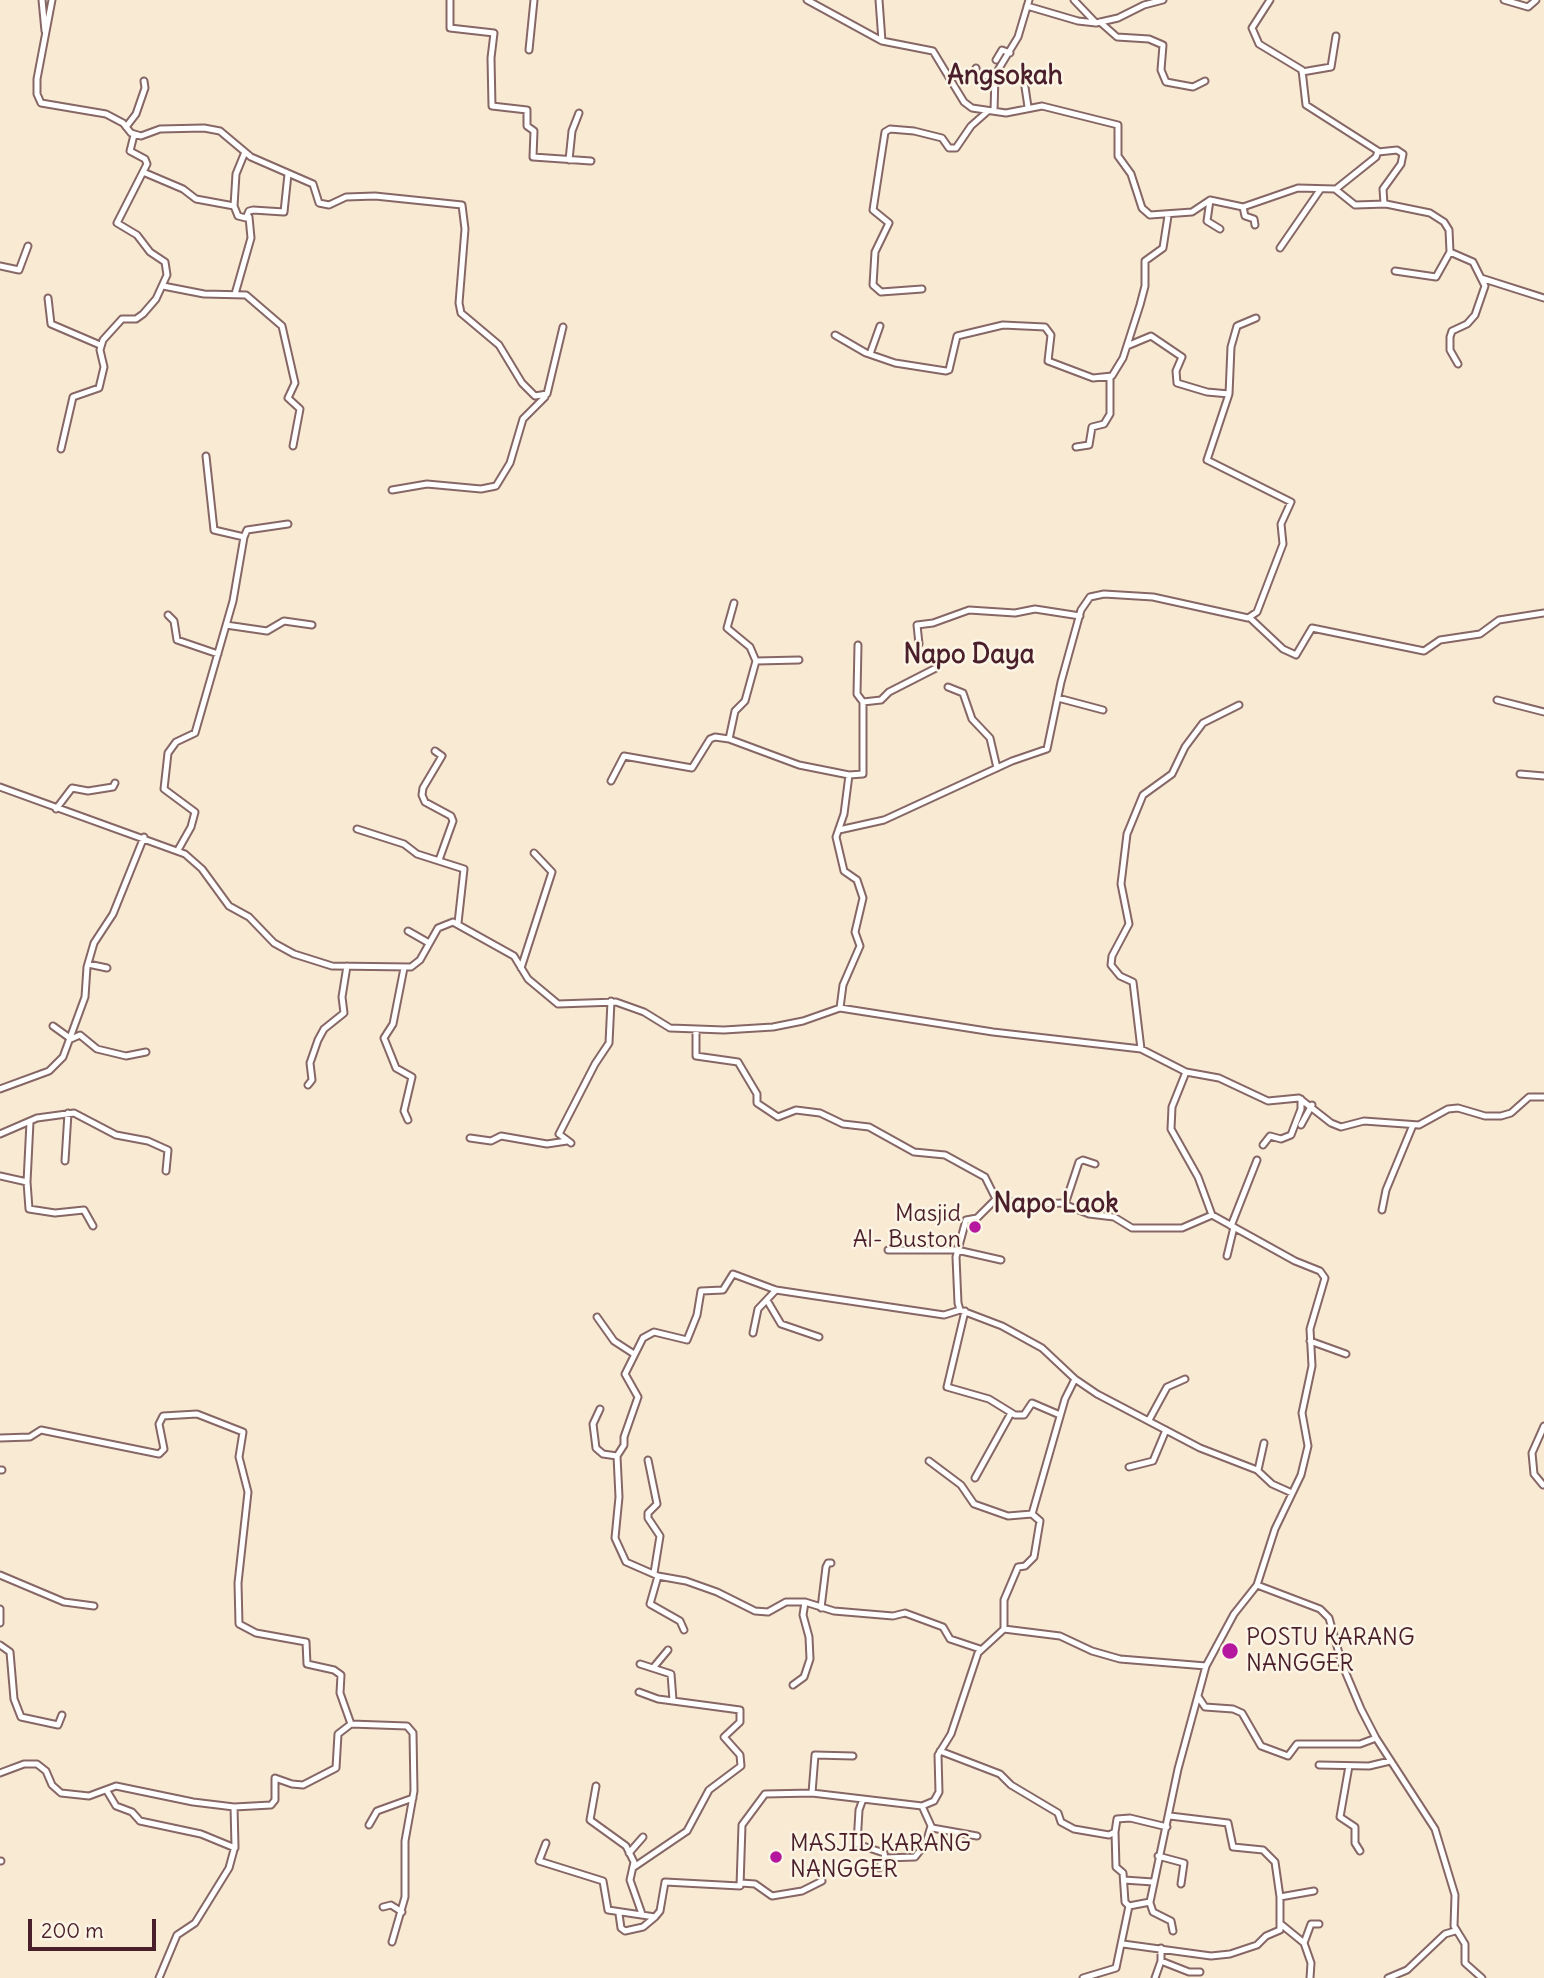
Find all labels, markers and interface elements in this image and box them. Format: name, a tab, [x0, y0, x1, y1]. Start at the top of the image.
district label: Angsokah	[947, 61, 1063, 93]
district label: Napo Daya	[904, 640, 1034, 672]
district label: Napo Laok	[994, 1189, 1118, 1221]
place label: Masjid Al- Buston	[853, 1200, 961, 1254]
marker: Masjid Al- Buston	[967, 1219, 983, 1235]
place label: POSTU KARANG NANGGER	[1246, 1624, 1414, 1678]
marker: POSTU KARANG NANGGER	[1220, 1641, 1240, 1661]
place label: MASJID KARANG NANGGER	[790, 1830, 971, 1884]
marker: MASJID KARANG NANGGER	[768, 1849, 784, 1865]
scale bar	[32, 1904, 159, 1948]
text: 200 m	[41, 1917, 104, 1944]

